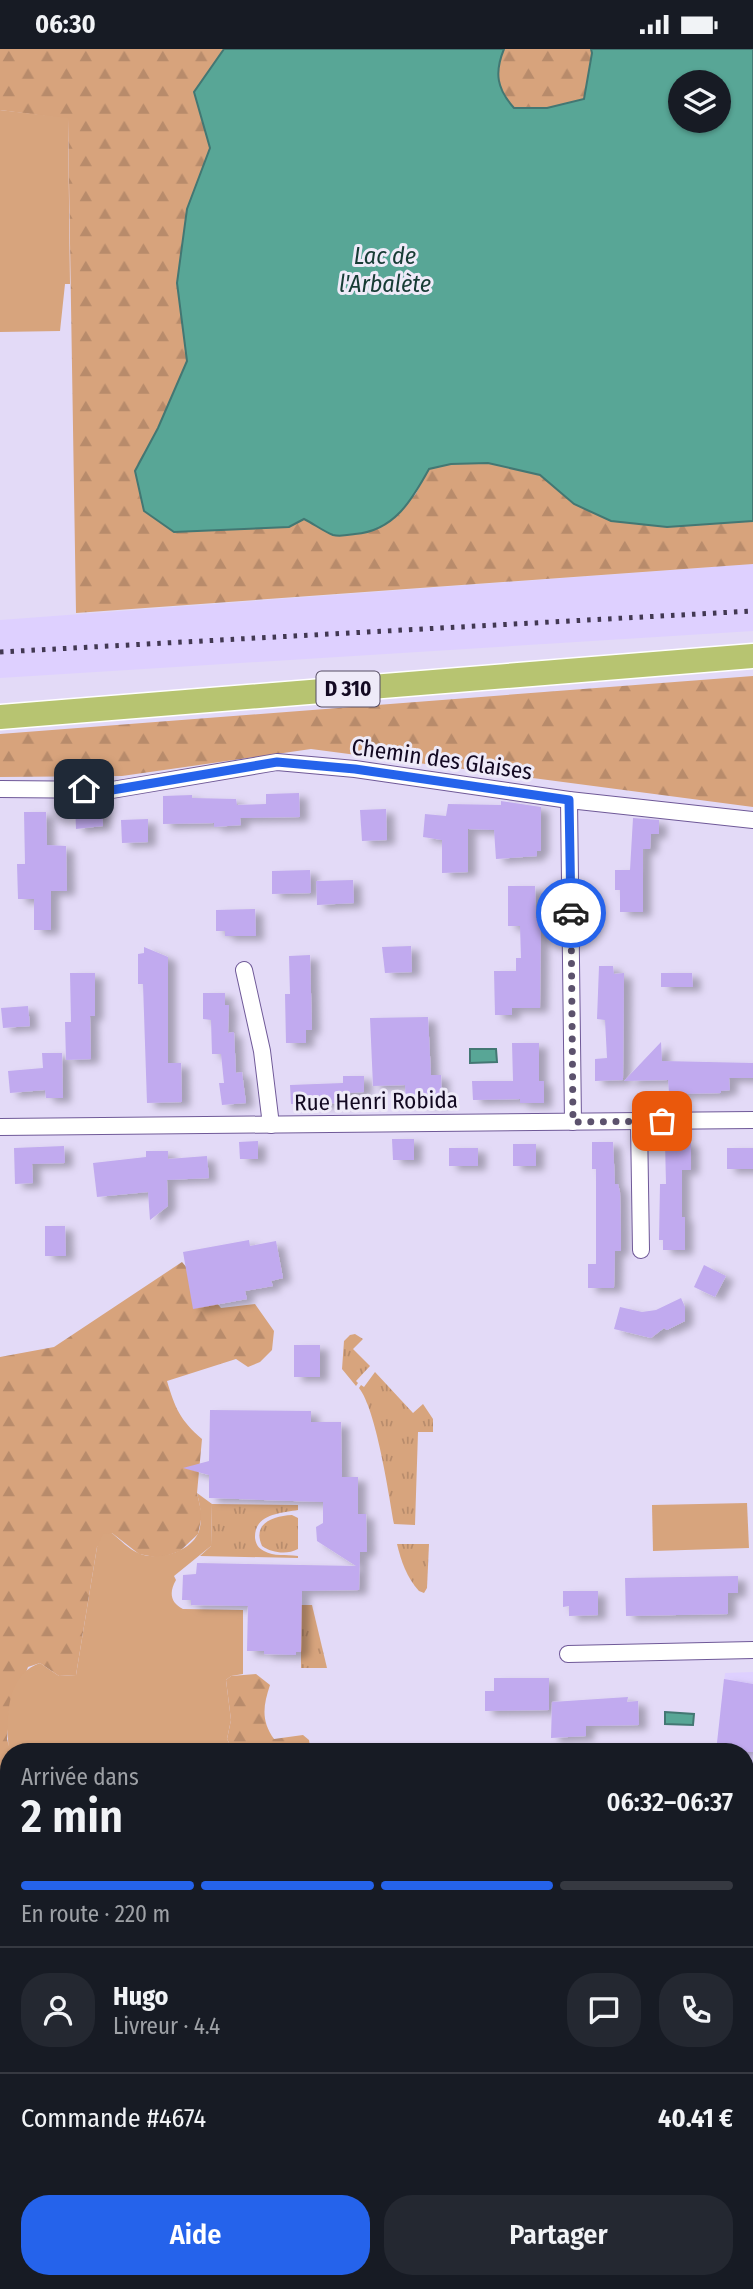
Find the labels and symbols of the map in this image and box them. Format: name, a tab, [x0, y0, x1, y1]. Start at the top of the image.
water label: Lac de l'Arbalète	[339, 242, 431, 298]
road number: D 310	[316, 671, 380, 707]
street label: Chemin des Glaises	[350, 732, 534, 786]
pin	[54, 759, 114, 819]
courier	[536, 878, 606, 948]
street label: Rue Henri Robida	[294, 1086, 458, 1116]
pin	[632, 1091, 692, 1151]

